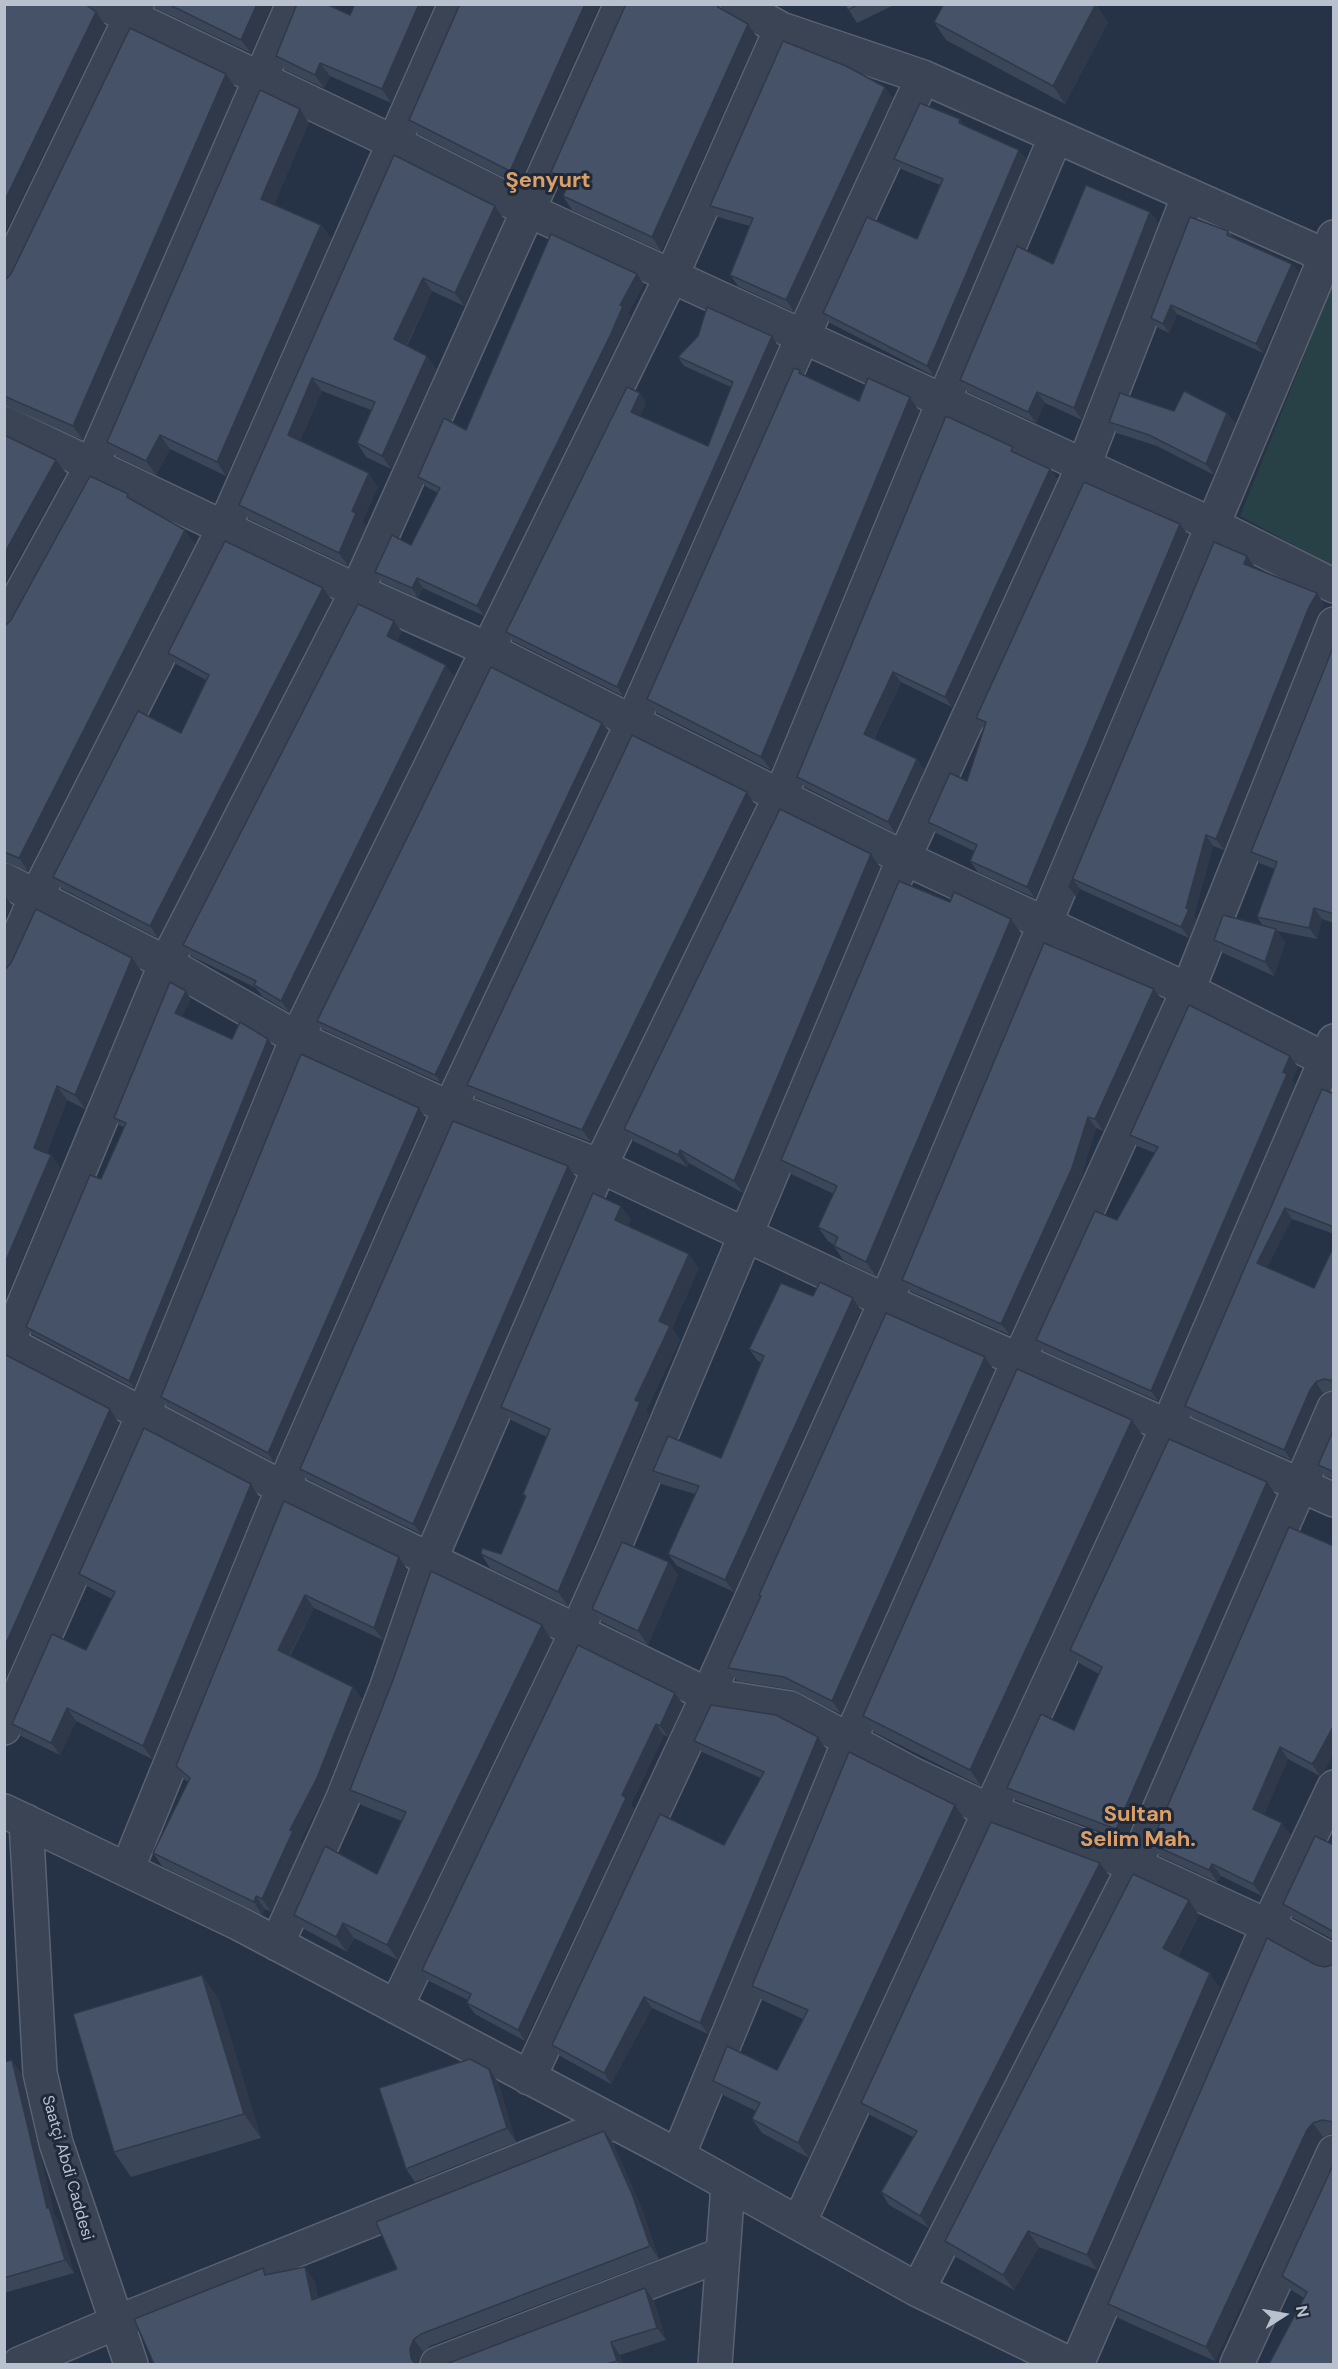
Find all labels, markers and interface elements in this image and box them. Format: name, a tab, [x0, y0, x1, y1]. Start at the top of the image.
district label: Şenyurt	[505, 168, 591, 194]
district label: Sultan Selim Mah.	[1080, 1802, 1196, 1854]
street label: Saatçi Abdi Caddesi	[37, 2093, 97, 2243]
north arrow	[1254, 2285, 1314, 2345]
text: N	[1291, 2304, 1314, 2319]

